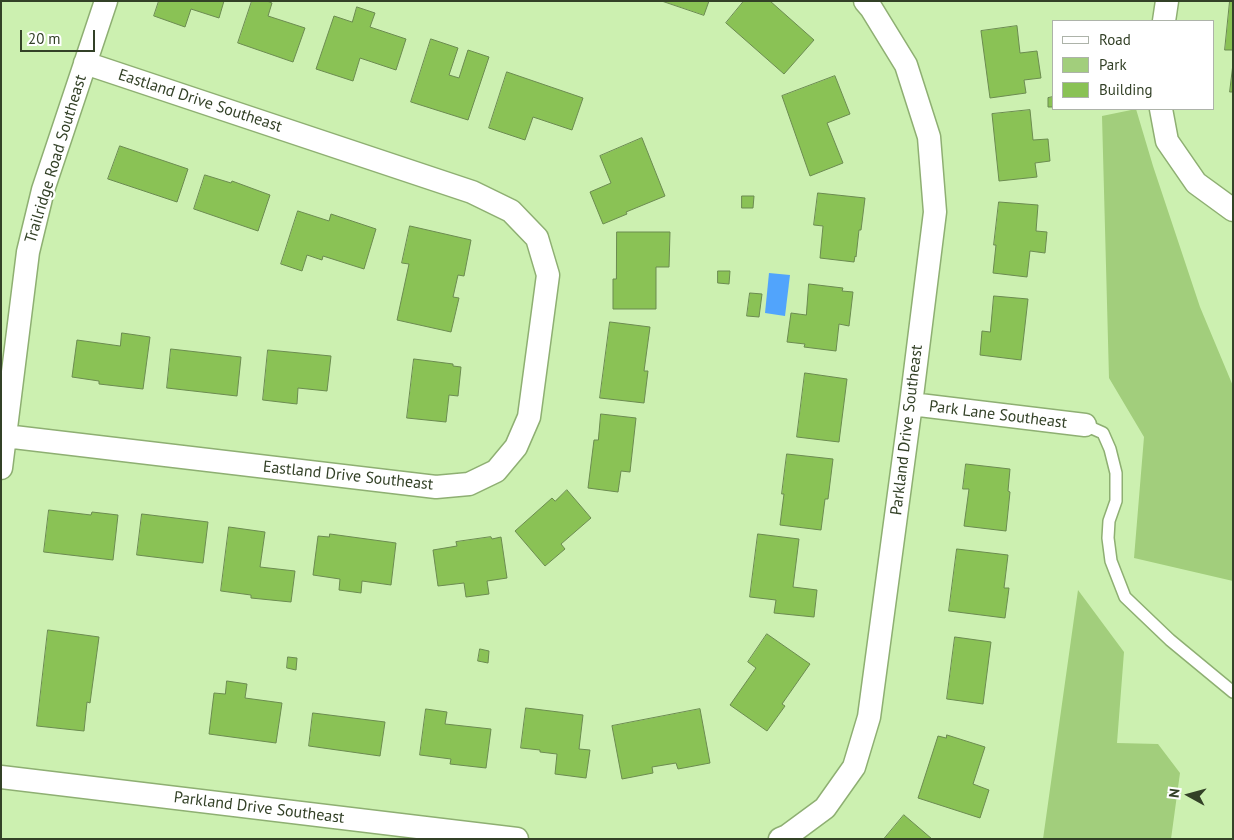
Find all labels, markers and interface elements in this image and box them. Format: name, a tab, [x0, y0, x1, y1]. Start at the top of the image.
scale bar	[22, 20, 98, 52]
legend	[1052, 20, 1214, 110]
text: 20 m	[28, 29, 61, 48]
text: Road	[1099, 30, 1131, 49]
text: Park	[1099, 55, 1127, 74]
street label: Eastland Drive Southeast	[116, 65, 284, 137]
street label: Trailridge Road Southeast	[21, 72, 91, 246]
text: Building	[1099, 80, 1153, 99]
street label: Parkland Drive Southeast	[887, 344, 927, 516]
street label: Park Lane Southeast	[928, 397, 1068, 433]
street label: Eastland Drive Southeast	[262, 458, 434, 494]
north arrow	[1164, 770, 1214, 820]
street label: Parkland Drive Southeast	[173, 788, 345, 828]
text: N	[1165, 788, 1184, 799]

